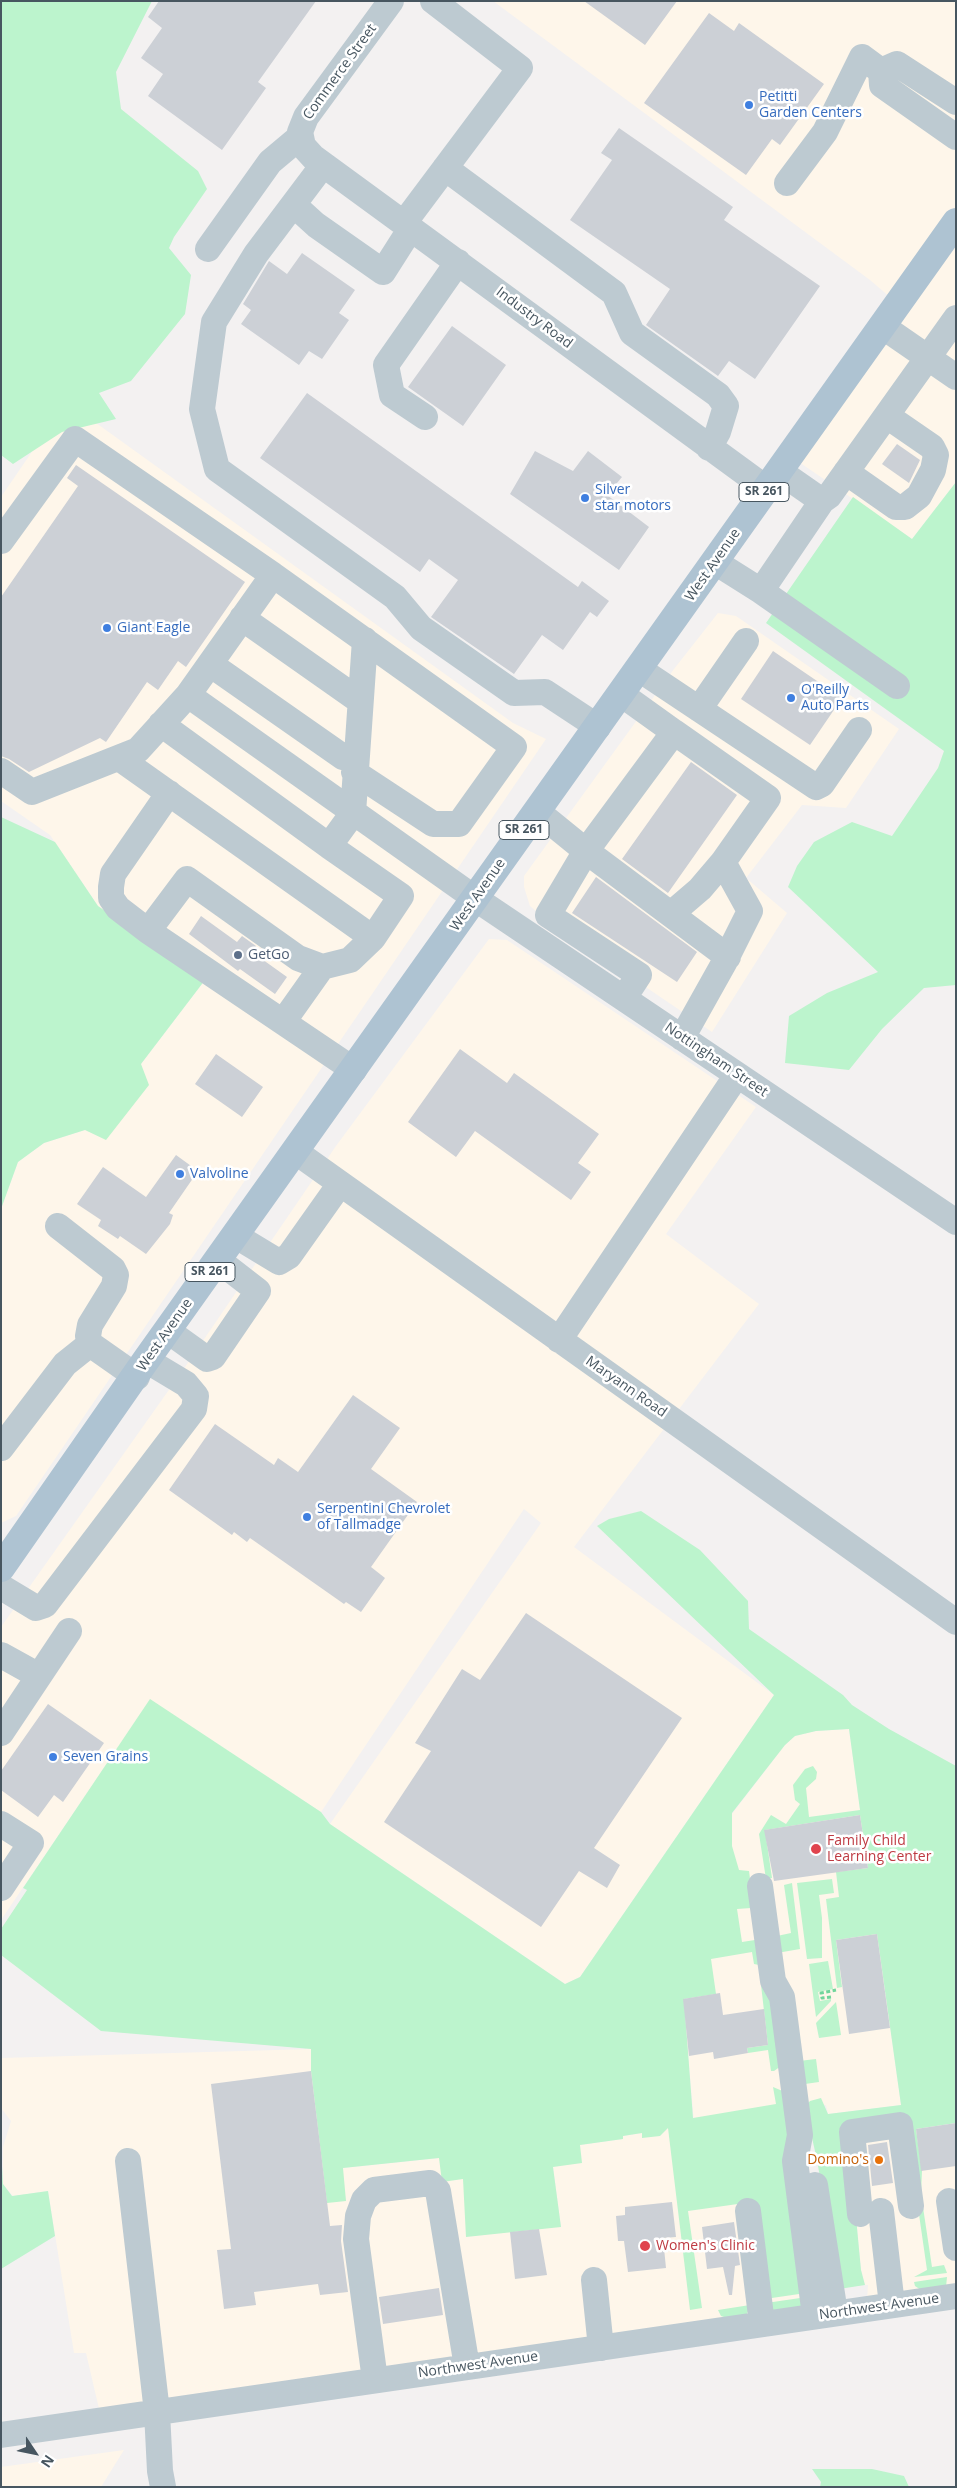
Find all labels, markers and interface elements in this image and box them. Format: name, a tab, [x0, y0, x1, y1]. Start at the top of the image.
street label: Commerce Street	[300, 21, 380, 123]
place label: Petitti Garden Centers	[759, 89, 862, 121]
marker: Petitti Garden Centers	[743, 99, 755, 111]
street label: Industry Road	[493, 284, 575, 352]
place label: Silver star motors	[595, 482, 671, 514]
road number: SR 261	[739, 482, 789, 502]
marker: Silver star motors	[579, 492, 591, 504]
street label: West Avenue	[682, 525, 744, 605]
place label: Giant Eagle	[117, 620, 190, 636]
marker: Giant Eagle	[101, 622, 113, 634]
place label: O'Reilly Auto Parts	[801, 682, 869, 714]
marker: O'Reilly Auto Parts	[785, 692, 797, 704]
road number: SR 261	[499, 820, 549, 840]
street label: West Avenue	[447, 855, 509, 935]
place label: GetGo	[248, 947, 290, 963]
marker: GetGo	[232, 949, 244, 961]
street label: Nottingham Street	[661, 1019, 771, 1101]
place label: Valvoline	[190, 1166, 249, 1182]
marker: Valvoline	[174, 1168, 186, 1180]
road number: SR 261	[185, 1262, 235, 1282]
street label: West Avenue	[134, 1295, 196, 1375]
street label: Maryann Road	[582, 1353, 670, 1421]
place label: Serpentini Chevrolet of Tallmadge	[317, 1501, 450, 1534]
marker: Serpentini Chevrolet of Tallmadge	[301, 1511, 313, 1523]
place label: Seven Grains	[63, 1749, 148, 1765]
marker: Seven Grains	[47, 1751, 59, 1763]
place label: Family Child Learning Center	[827, 1833, 931, 1865]
marker: Family Child Learning Center	[809, 1842, 823, 1856]
place label: Domino's	[807, 2152, 869, 2168]
marker: Domino's	[873, 2154, 885, 2166]
place label: Women's Clinic	[656, 2238, 755, 2254]
marker: Women's Clinic	[638, 2239, 652, 2253]
street label: Northwest Avenue	[818, 2290, 940, 2324]
street label: Northwest Avenue	[417, 2348, 539, 2382]
north arrow	[10, 2428, 60, 2478]
text: N	[37, 2452, 59, 2472]

